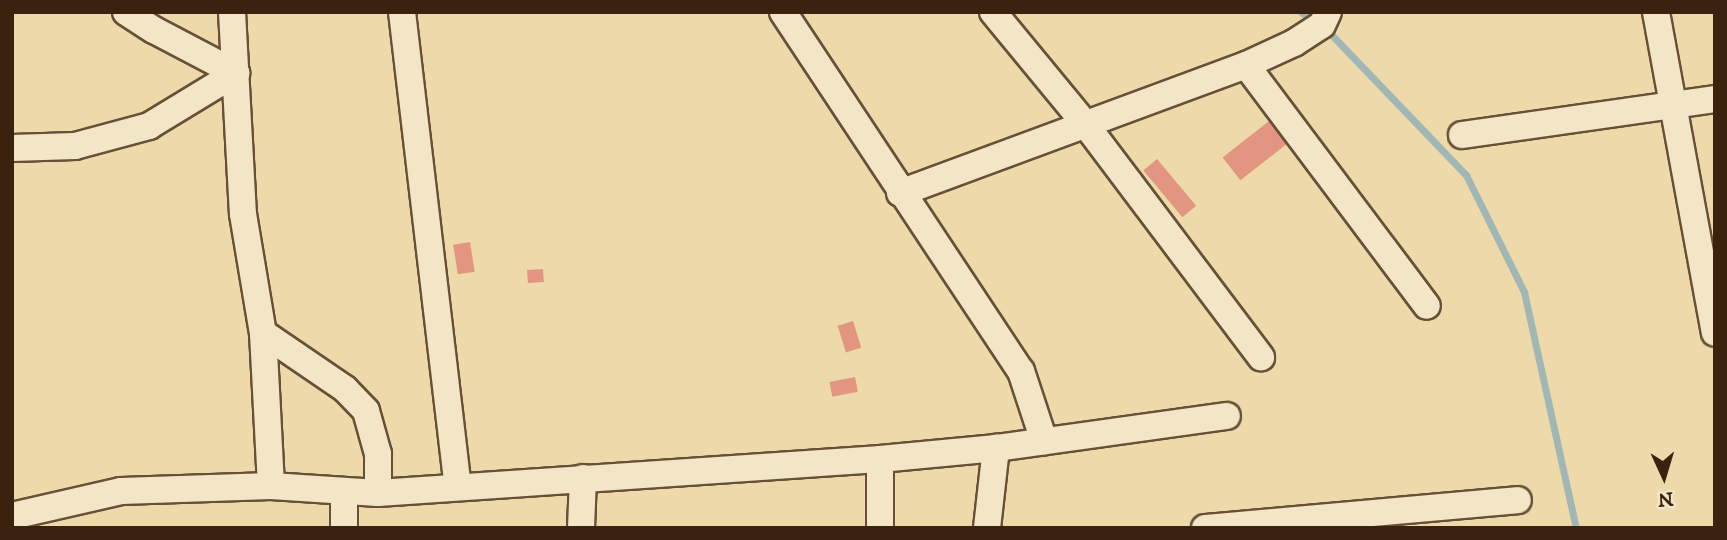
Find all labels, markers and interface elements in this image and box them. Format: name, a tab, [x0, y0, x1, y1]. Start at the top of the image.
north arrow	[1629, 442, 1699, 512]
text: N	[1657, 486, 1674, 510]

